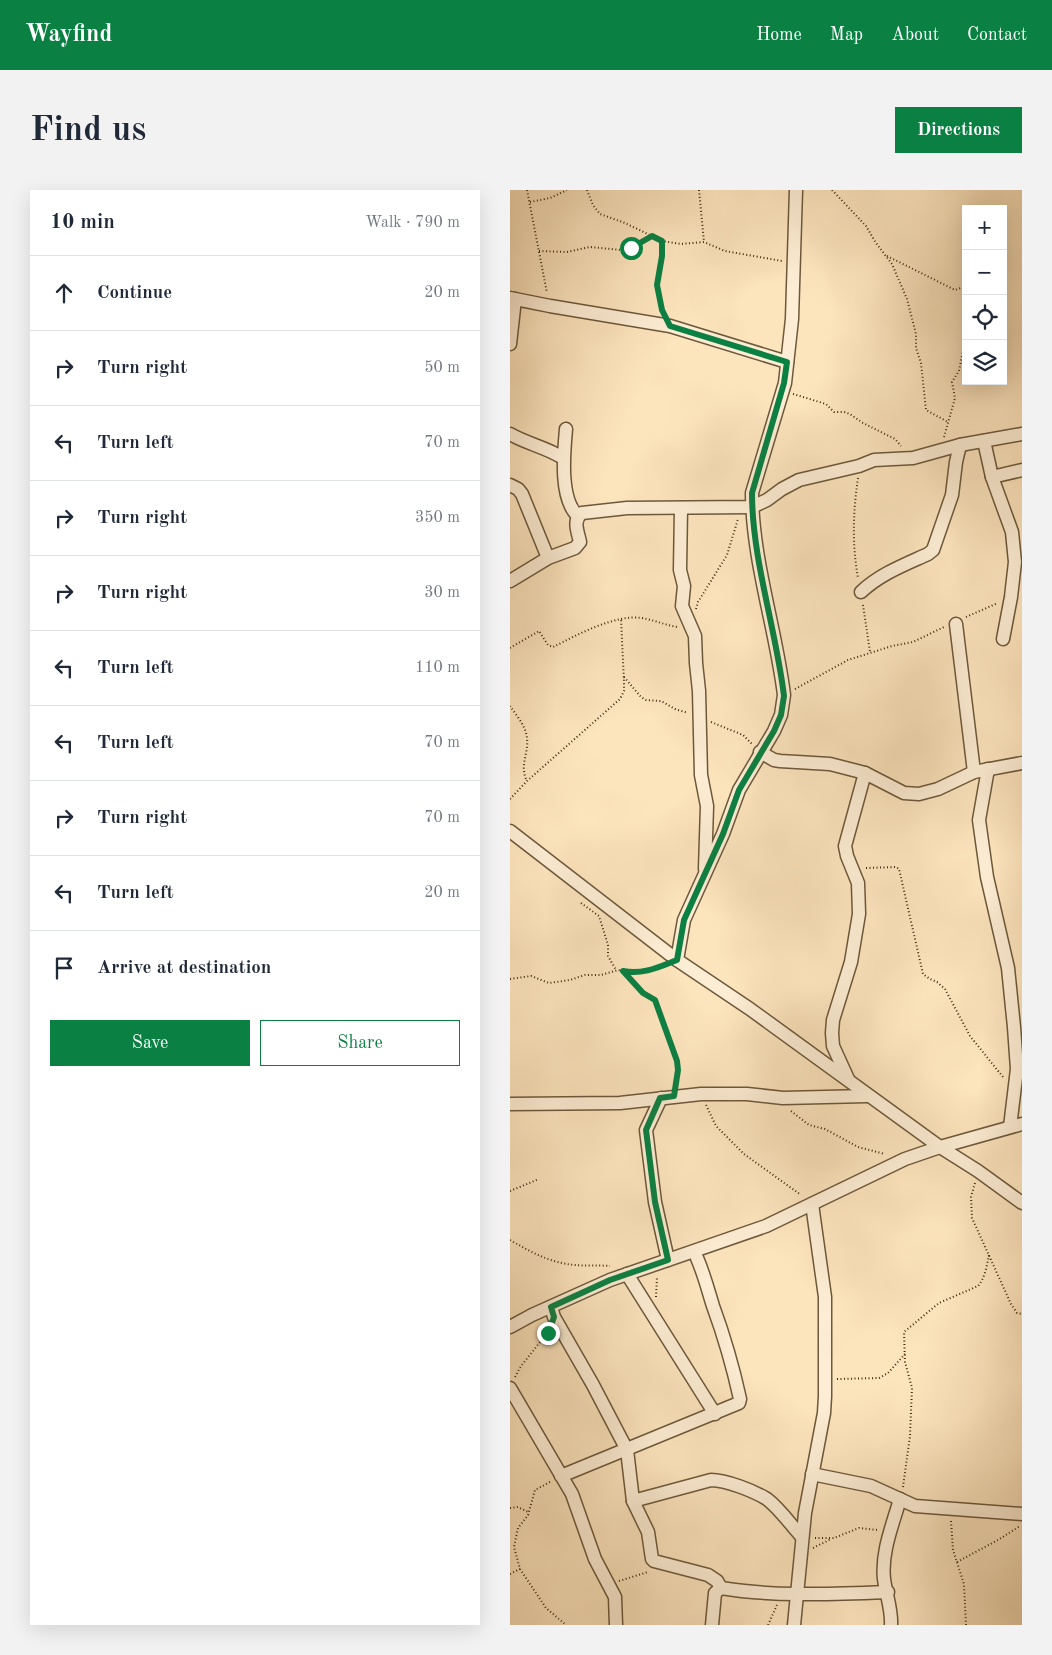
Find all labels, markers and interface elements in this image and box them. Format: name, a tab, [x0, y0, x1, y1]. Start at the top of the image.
text: Wayfind	[25, 23, 112, 47]
text: Home	[756, 26, 802, 44]
text: Map	[830, 26, 863, 44]
text: About	[891, 26, 939, 44]
text: Contact	[967, 26, 1027, 44]
button: Directions	[895, 107, 1022, 153]
text: Find us	[30, 113, 146, 148]
map controls	[962, 205, 1007, 385]
button: +	[962, 205, 1007, 250]
text: 10 min	[50, 212, 115, 233]
text: Walk · 790 m	[365, 215, 460, 231]
route start	[620, 237, 643, 260]
button: −	[962, 250, 1007, 295]
icon: ahead	[50, 279, 78, 307]
text: Continue	[97, 284, 172, 303]
text: 20 m	[424, 285, 460, 301]
button: locate	[962, 295, 1007, 340]
button: layers	[962, 340, 1007, 385]
icon: right	[50, 354, 78, 382]
text: Turn right	[97, 359, 187, 378]
text: 50 m	[424, 360, 460, 376]
icon: left	[50, 429, 78, 457]
text: Turn left	[97, 434, 174, 453]
text: 70 m	[424, 435, 460, 451]
icon: right	[50, 504, 78, 532]
text: Turn right	[97, 509, 187, 528]
text: 350 m	[415, 510, 460, 526]
icon: right	[50, 579, 78, 607]
text: Turn right	[97, 584, 187, 603]
text: 30 m	[424, 585, 460, 601]
icon: left	[50, 654, 78, 682]
text: Turn left	[97, 659, 174, 678]
text: 110 m	[415, 660, 460, 676]
icon: left	[50, 729, 78, 757]
text: Turn left	[97, 734, 174, 753]
text: 70 m	[424, 735, 460, 751]
icon: right	[50, 804, 78, 832]
text: Turn right	[97, 809, 187, 828]
text: 70 m	[424, 810, 460, 826]
icon: left	[50, 879, 78, 907]
text: Turn left	[97, 884, 174, 903]
text: 20 m	[424, 885, 460, 901]
icon: arrive	[50, 954, 78, 982]
text: Arrive at destination	[97, 959, 271, 978]
button: Save	[50, 1020, 250, 1066]
button: Share	[260, 1020, 460, 1066]
route end	[537, 1322, 560, 1345]

